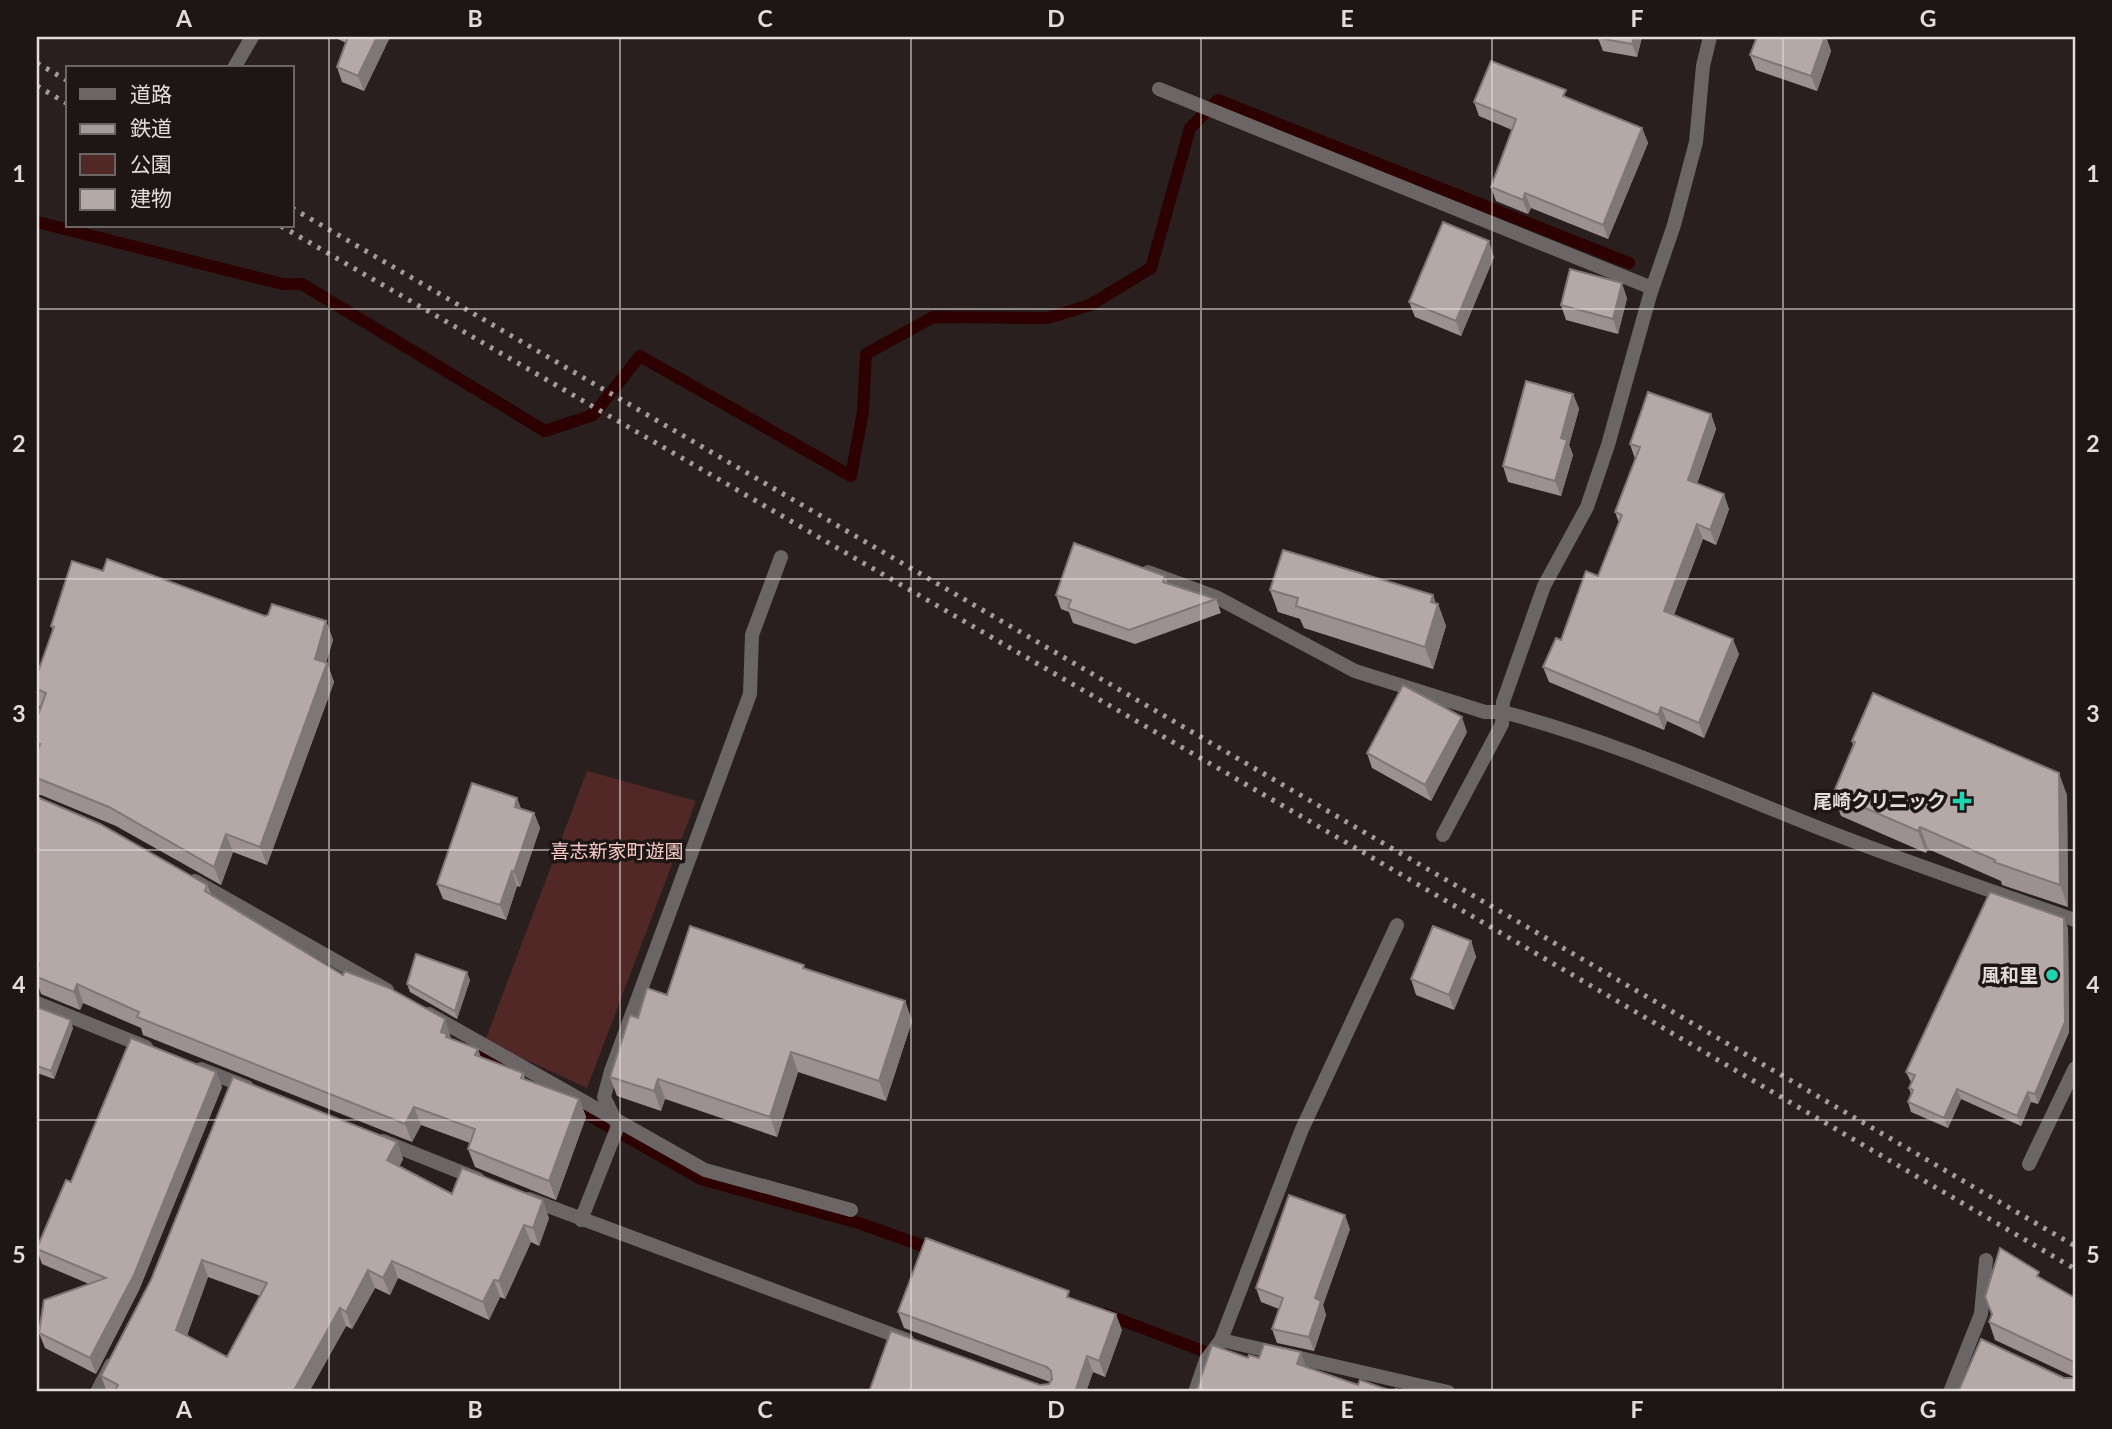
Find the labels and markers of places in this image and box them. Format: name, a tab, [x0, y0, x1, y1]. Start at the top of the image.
place label: 尾崎クリニック	[1813, 789, 1946, 812]
marker: 尾崎クリニック	[1952, 791, 1972, 811]
place label: 風和里	[1981, 963, 2038, 986]
marker: 風和里	[2044, 967, 2060, 983]

